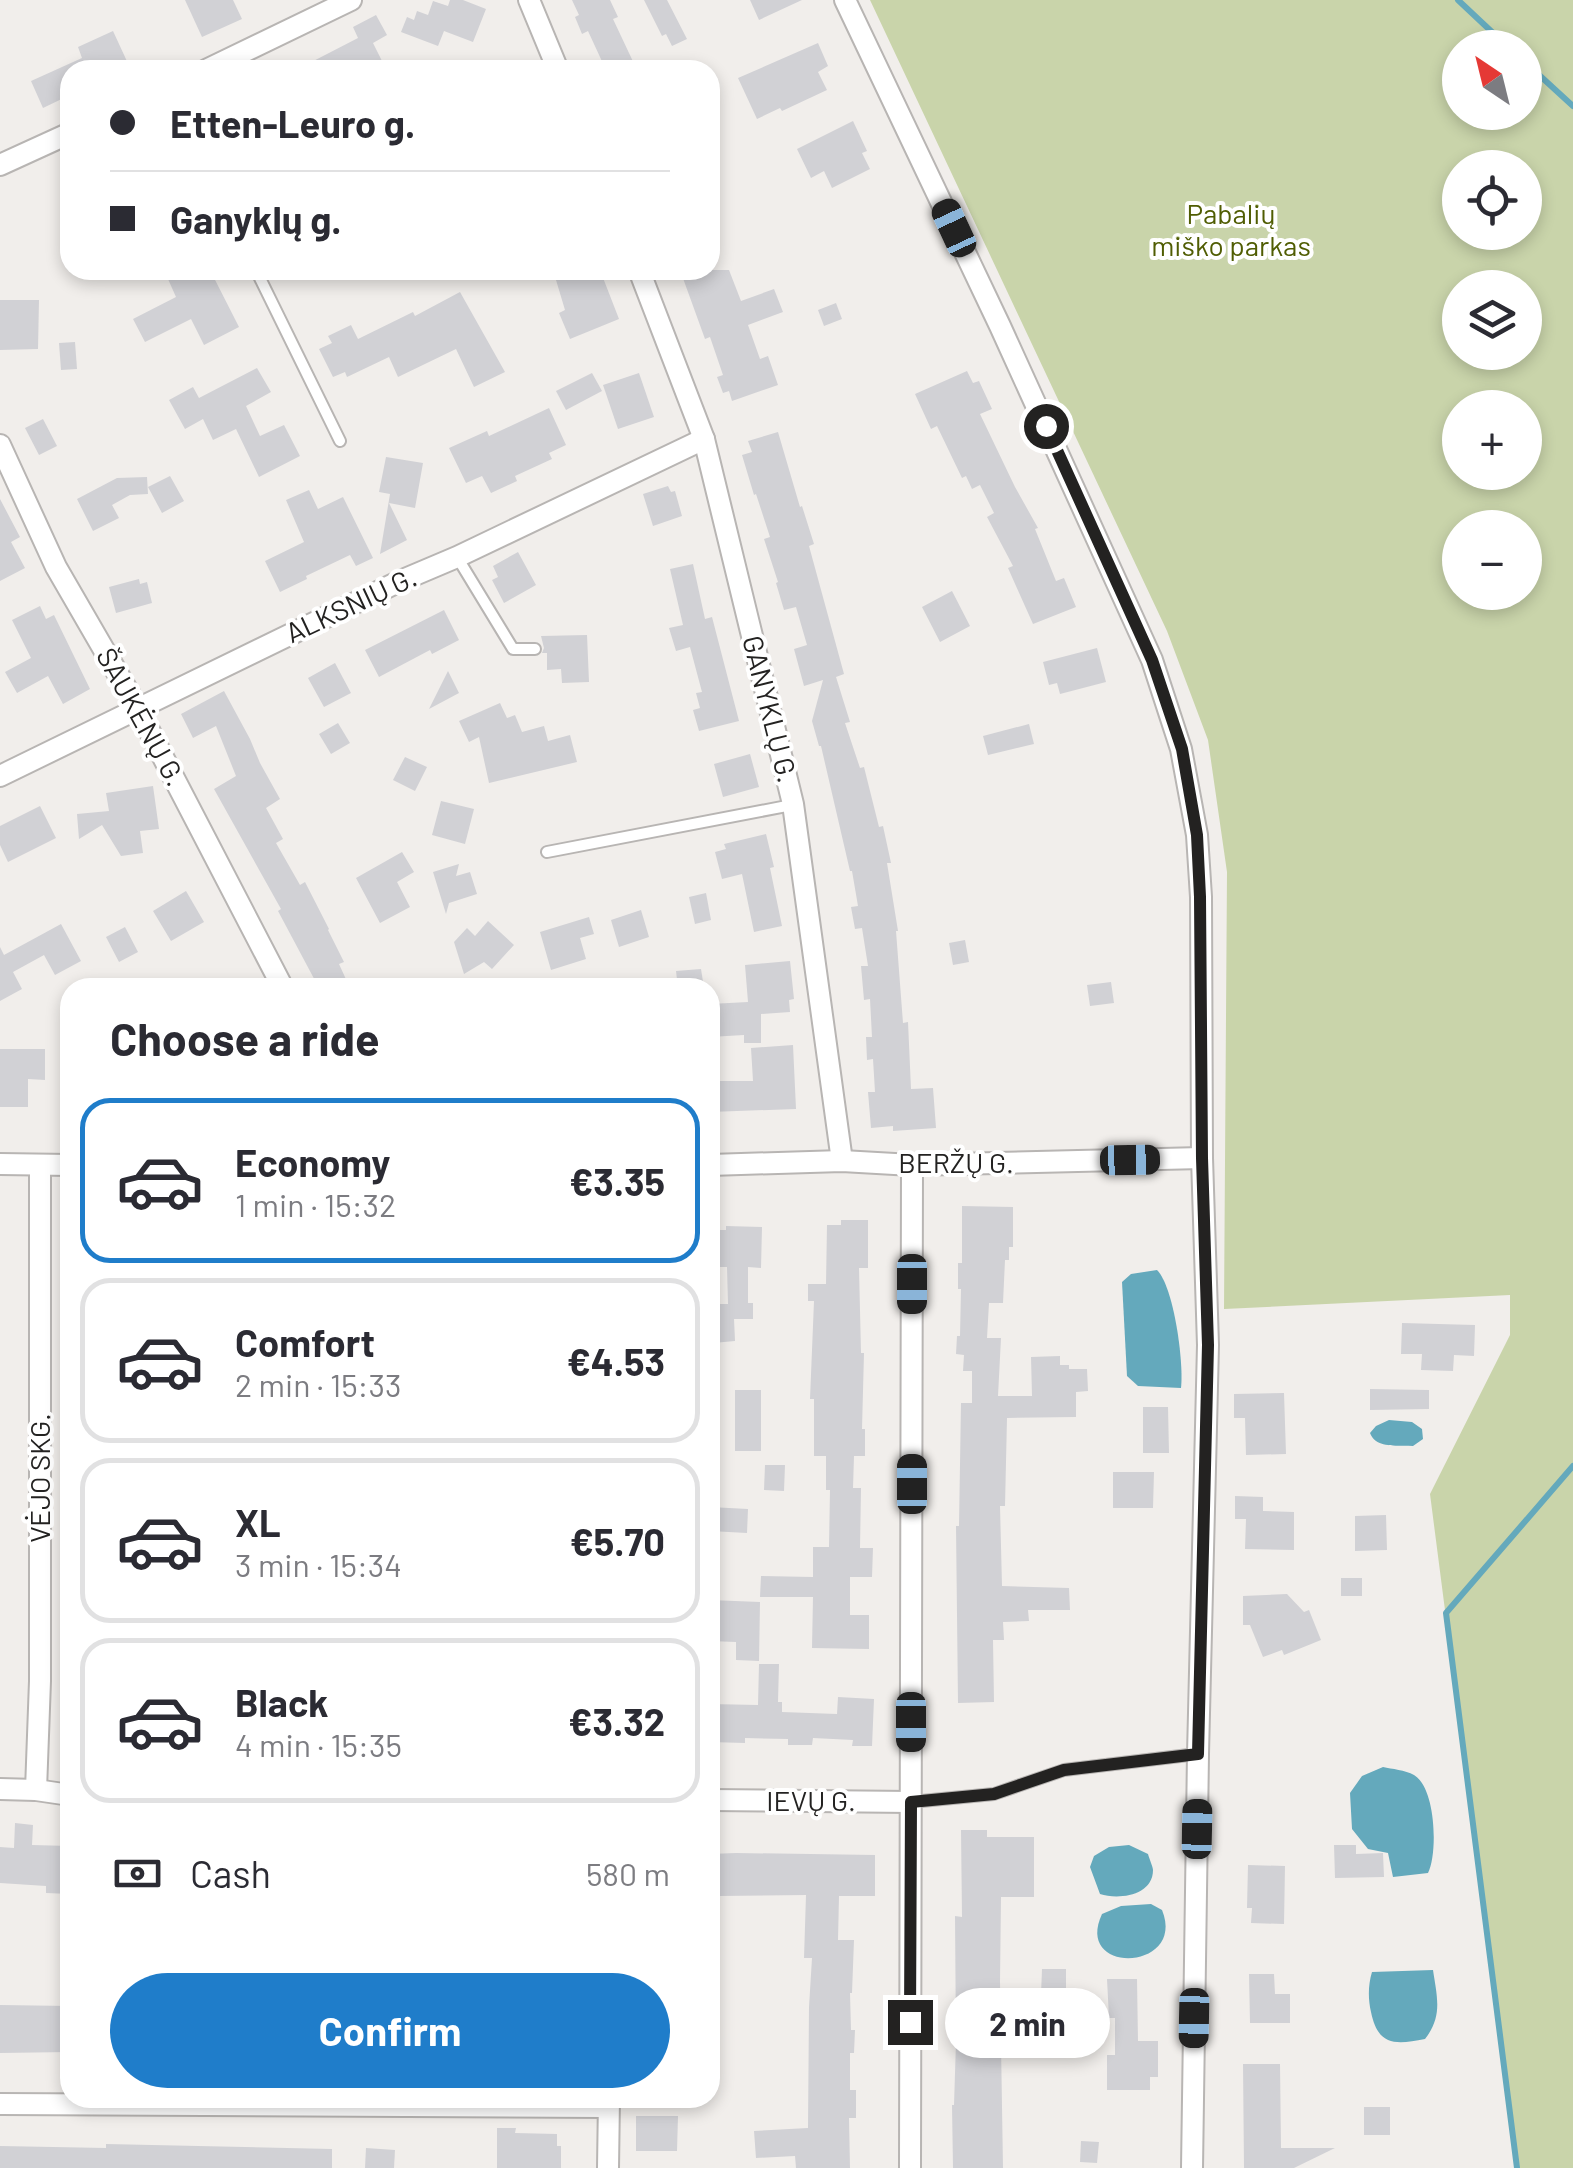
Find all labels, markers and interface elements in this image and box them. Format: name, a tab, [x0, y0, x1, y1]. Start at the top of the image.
north arrow	[1442, 30, 1542, 130]
map controls	[1442, 30, 1542, 610]
text: Etten-Leuro g.	[170, 100, 415, 146]
button: locate	[1442, 150, 1542, 250]
car	[928, 194, 980, 262]
text: Ganyklų g.	[170, 196, 342, 242]
park label: Pabalių miško parkas	[1151, 196, 1311, 262]
button: layers	[1442, 270, 1542, 370]
button: +	[1442, 390, 1542, 490]
route start	[1024, 404, 1069, 449]
button: −	[1442, 510, 1542, 610]
street label: ALKSNIŲ G.	[280, 559, 422, 649]
street label: GANYKLŲ G.	[736, 632, 806, 786]
street label: ŠAUKĖNŲ G.	[90, 641, 194, 792]
text: Choose a ride	[110, 1011, 380, 1065]
icon: car	[115, 1136, 205, 1226]
text: Economy	[235, 1139, 390, 1185]
car	[1100, 1144, 1160, 1176]
street label: BERŽŲ G.	[898, 1145, 1014, 1179]
text: €3.35	[569, 1158, 665, 1204]
text: 1 min · 15:32	[235, 1185, 396, 1223]
car	[897, 1254, 927, 1314]
icon: car	[115, 1316, 205, 1406]
text: Comfort	[235, 1319, 375, 1365]
text: €4.53	[567, 1338, 665, 1384]
text: 2 min · 15:33	[235, 1365, 401, 1403]
street label: VĖJO SKG.	[22, 1413, 56, 1543]
car	[897, 1454, 927, 1514]
icon: car	[115, 1496, 205, 1586]
text: XL	[235, 1499, 281, 1545]
text: €5.70	[570, 1518, 665, 1564]
text: 3 min · 15:34	[235, 1545, 402, 1583]
icon: car	[115, 1676, 205, 1766]
text: Black	[235, 1679, 329, 1725]
car	[896, 1692, 926, 1752]
text: €3.32	[568, 1698, 665, 1744]
text: 4 min · 15:35	[235, 1725, 402, 1763]
street label: IEVŲ G.	[766, 1783, 856, 1817]
car	[1181, 1799, 1213, 1859]
icon: cash	[110, 1846, 165, 1901]
text: Cash	[190, 1850, 271, 1896]
text: 580 m	[586, 1854, 670, 1892]
button: Confirm	[110, 1973, 670, 2088]
callout: 2 min	[945, 1987, 1110, 2057]
car	[1178, 1988, 1210, 2048]
route end	[888, 2000, 933, 2045]
text: 2 min	[989, 2004, 1066, 2042]

